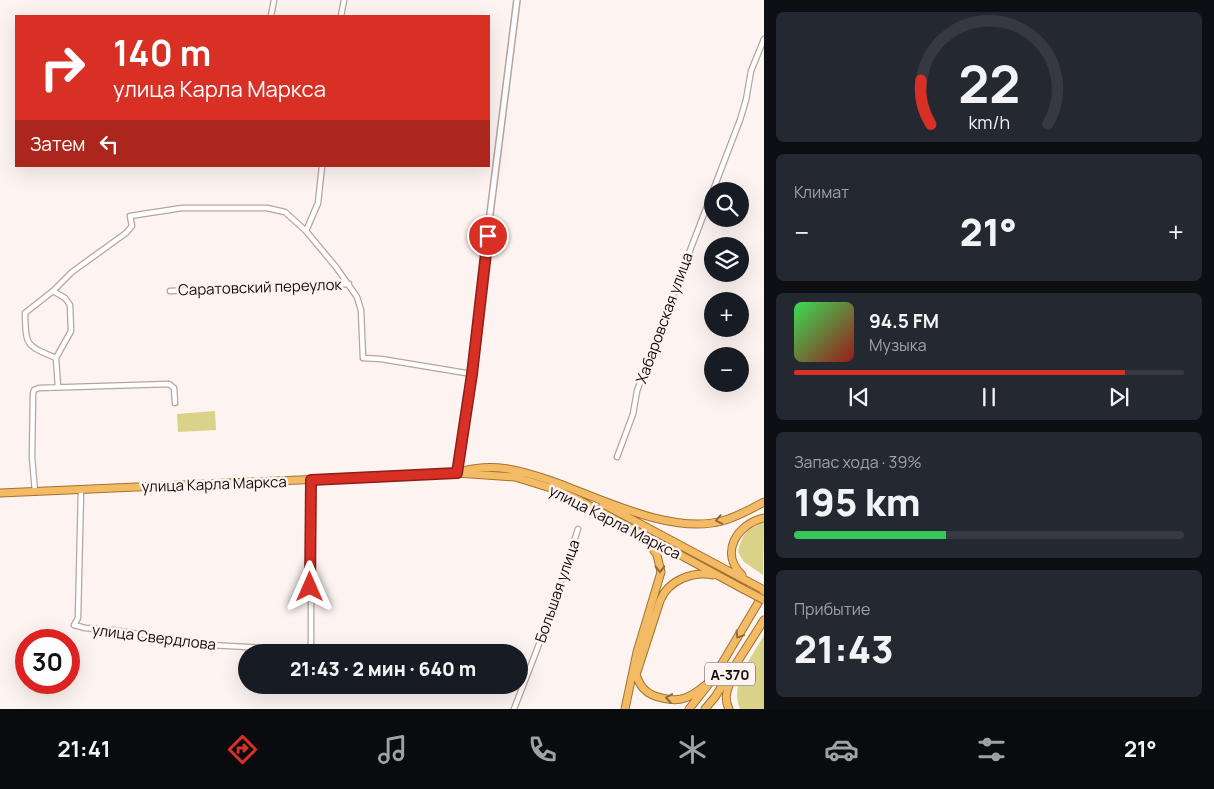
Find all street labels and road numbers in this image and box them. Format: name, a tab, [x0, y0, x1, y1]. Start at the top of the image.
street label: Хабаровская улица	[631, 250, 697, 386]
street label: Саратовский переулок	[178, 274, 343, 300]
street label: улица Карла Маркса	[141, 471, 287, 497]
street label: улица Карла Маркса	[546, 480, 684, 564]
street label: Большая улица	[530, 537, 584, 645]
street label: улица Свердлова	[91, 619, 217, 655]
road number: А-370	[705, 662, 755, 686]

